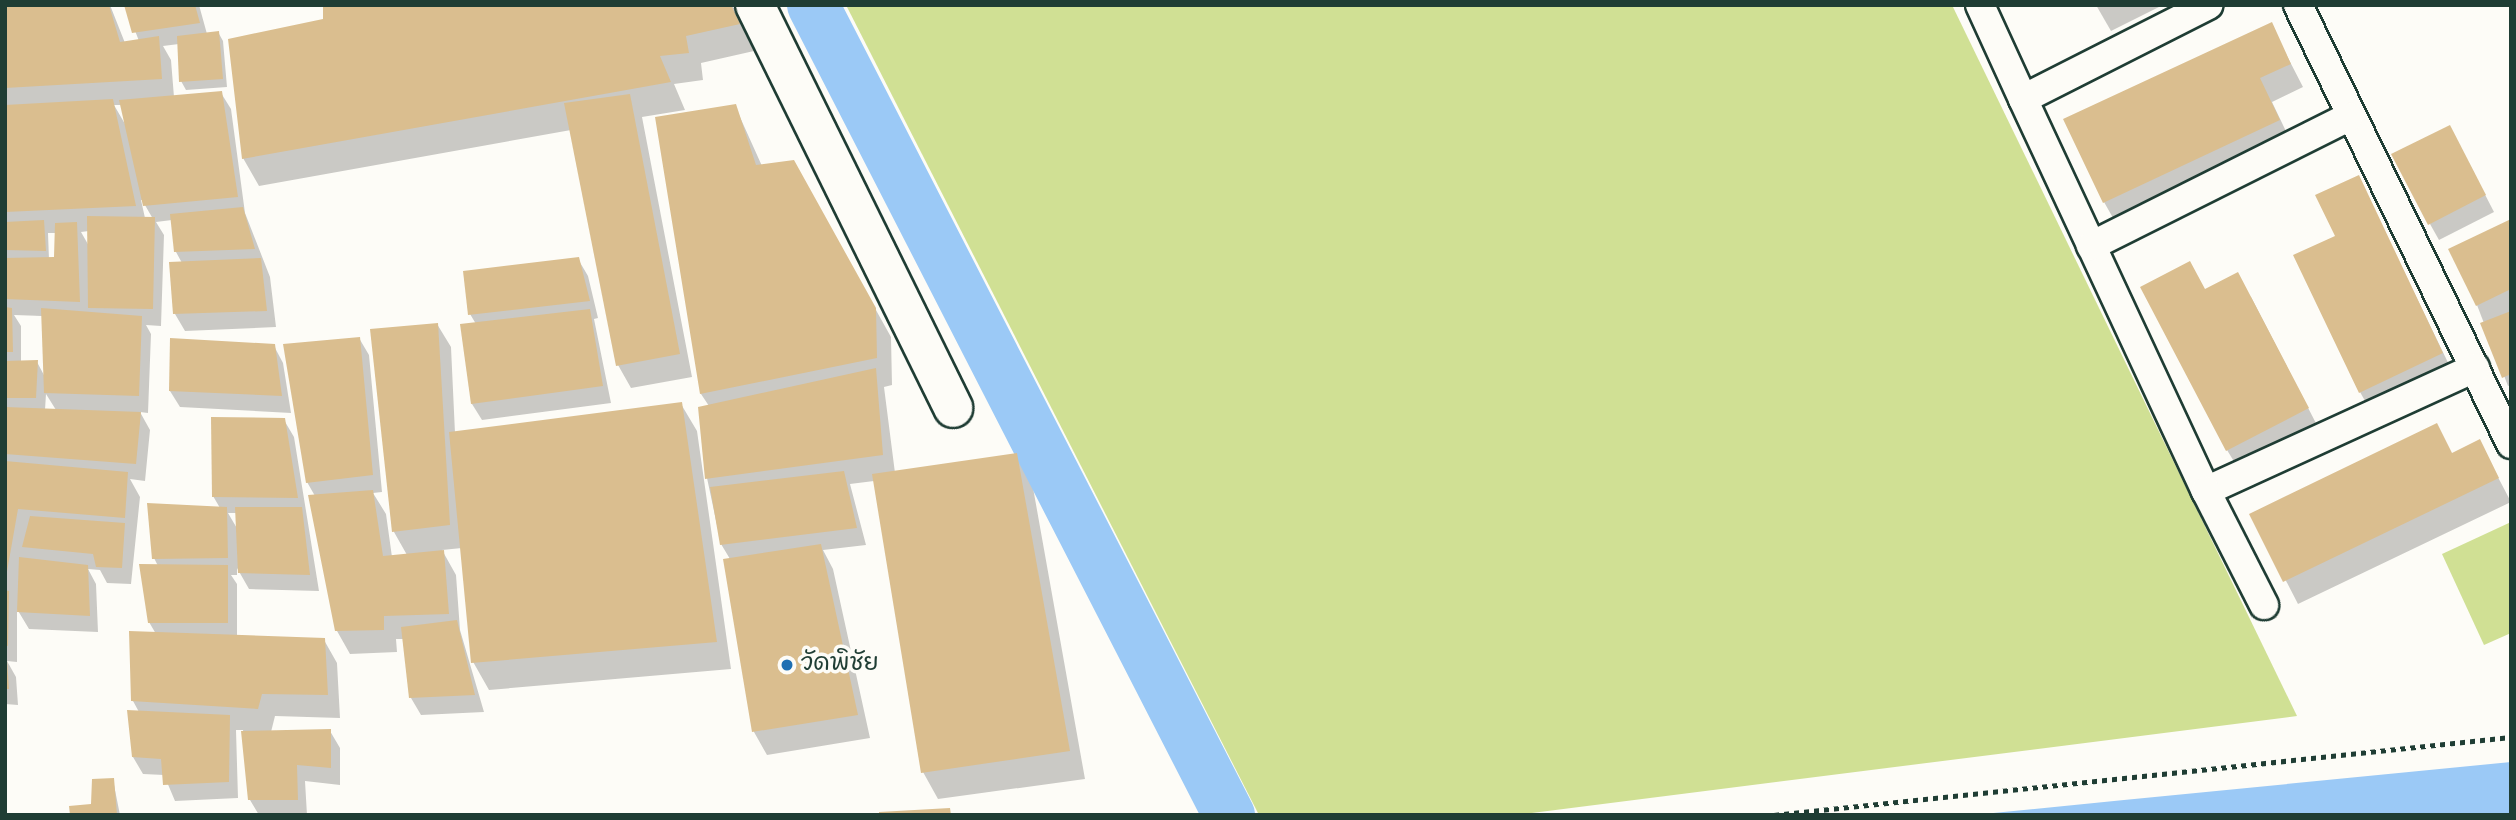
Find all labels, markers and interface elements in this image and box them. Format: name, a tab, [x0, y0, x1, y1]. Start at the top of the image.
place label: วัดพิชัย	[801, 651, 879, 679]
marker: วัดพิชัย	[779, 657, 795, 673]

